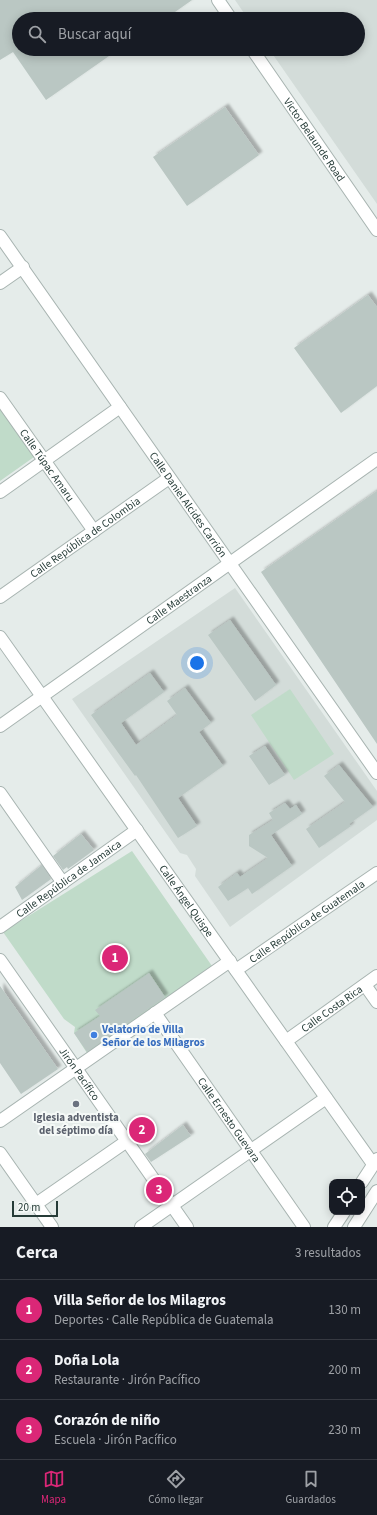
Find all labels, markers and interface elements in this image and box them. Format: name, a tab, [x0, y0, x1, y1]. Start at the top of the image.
search box	[12, 12, 365, 56]
icon: search	[26, 23, 48, 45]
text: Buscar aquí	[58, 24, 131, 45]
street label: Victor Belaunde Road	[280, 95, 349, 184]
street label: Calle Túpac Amaru	[16, 426, 78, 504]
street label: Calle Daniel Alcides Carrión	[146, 449, 231, 560]
street label: Calle República de Colombia	[27, 493, 143, 581]
street label: Calle Maestranza	[143, 571, 215, 628]
your location	[187, 653, 207, 673]
street label: Calle República de Jamaica	[13, 836, 124, 921]
street label: Calle Ángel Quispe	[156, 862, 218, 940]
street label: Calle República de Guatemala	[246, 876, 368, 966]
pin: 1	[102, 943, 128, 973]
street label: Calle Costa Rica	[298, 981, 365, 1036]
place label: Velatorio de Villa Señor de los Milagros	[101, 1022, 205, 1050]
marker: Velatorio de Villa Señor de los Milagros	[89, 1030, 99, 1040]
street label: Jirón Pacífico	[56, 1044, 104, 1103]
street label: Calle Ernesto Guevara	[194, 1074, 264, 1165]
marker: Iglesia adventista del séptimo día	[71, 1099, 81, 1109]
place label: Iglesia adventista del séptimo día	[33, 1110, 119, 1138]
pin: 2	[129, 1115, 155, 1145]
pin: 3	[146, 1175, 172, 1205]
map controls	[329, 1179, 365, 1215]
button: locate	[329, 1179, 365, 1215]
scale bar	[12, 1199, 58, 1218]
text: 20 m	[18, 1200, 40, 1215]
text: Cerca	[16, 1241, 58, 1265]
text: 3 resultados	[295, 1244, 361, 1262]
text: Villa Señor de los Milagros	[54, 1290, 226, 1311]
text: 1	[26, 1301, 32, 1319]
text: 130 m	[328, 1301, 361, 1319]
text: Deportes · Calle República de Guatemala	[54, 1311, 274, 1329]
text: Doña Lola	[54, 1350, 119, 1371]
text: 2	[26, 1361, 32, 1379]
text: 200 m	[328, 1361, 361, 1379]
text: Restaurante · Jirón Pacífico	[54, 1371, 200, 1389]
text: Corazón de niño	[54, 1410, 160, 1431]
text: 3	[26, 1421, 32, 1439]
text: 230 m	[328, 1421, 361, 1439]
text: Escuela · Jirón Pacífico	[54, 1431, 177, 1449]
tab: Mapa	[41, 1468, 66, 1507]
tab: Cómo llegar	[148, 1468, 203, 1507]
tab: Guardados	[286, 1468, 336, 1507]

